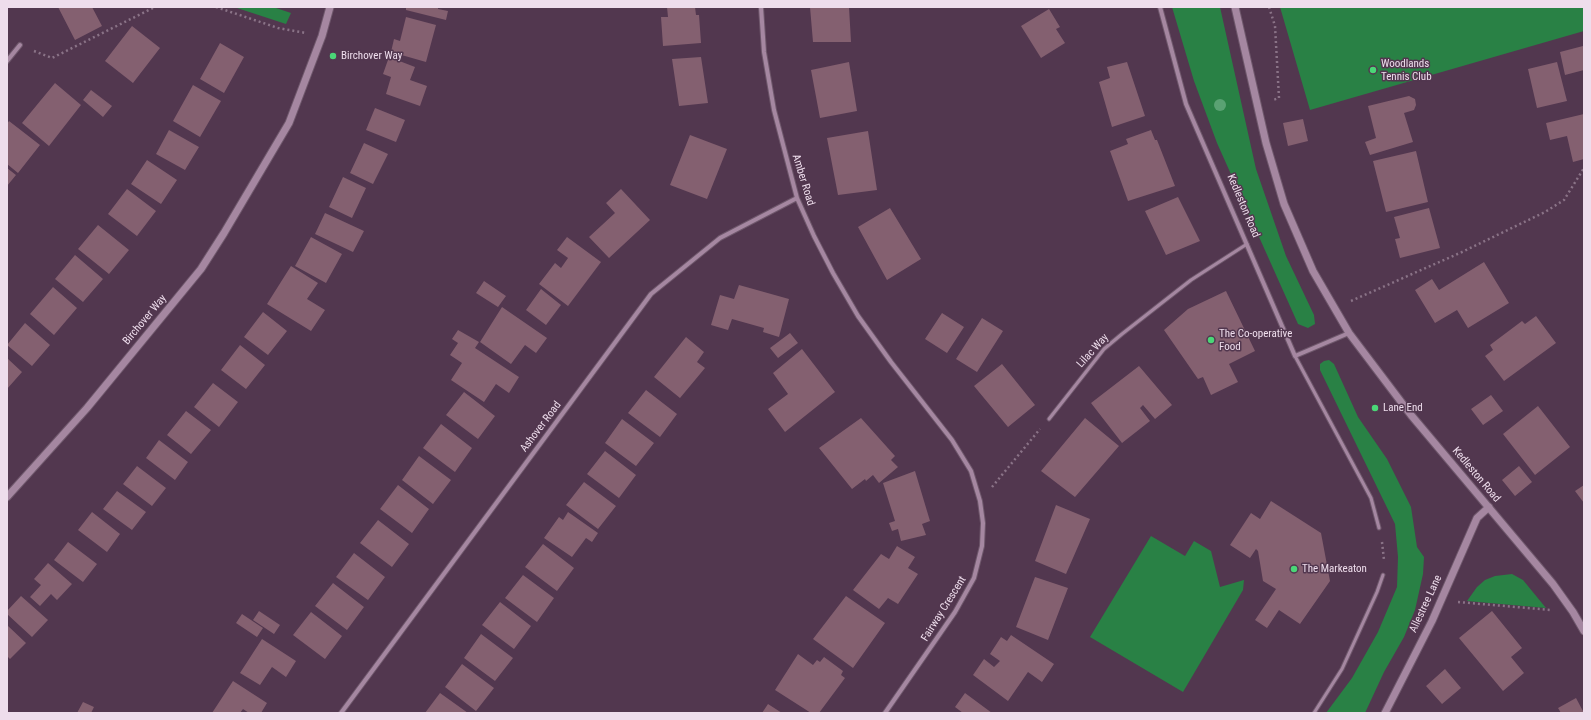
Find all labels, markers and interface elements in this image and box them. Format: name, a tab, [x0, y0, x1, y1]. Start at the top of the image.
place label: Birchover Way	[341, 49, 402, 63]
marker: Birchover Way	[328, 51, 338, 61]
place label: Woodlands Tennis Club	[1381, 57, 1432, 83]
marker: Woodlands Tennis Club	[1368, 65, 1378, 75]
street label: Amber Road	[789, 153, 817, 207]
street label: Kedleston Road	[1224, 172, 1262, 240]
street label: Birchover Way	[120, 292, 170, 348]
place label: The Co-operative Food	[1219, 327, 1292, 353]
street label: Lilac Way	[1074, 331, 1112, 371]
marker: The Co-operative Food	[1206, 335, 1216, 345]
street label: Ashover Road	[518, 399, 564, 455]
place label: Lane End	[1383, 401, 1423, 415]
marker: Lane End	[1370, 403, 1380, 413]
street label: Kedleston Road	[1449, 445, 1503, 505]
place label: The Markeaton	[1302, 562, 1367, 576]
marker: The Markeaton	[1289, 564, 1299, 574]
street label: Allestree Lane	[1407, 573, 1445, 635]
street label: Fairway Crescent	[919, 574, 969, 644]

